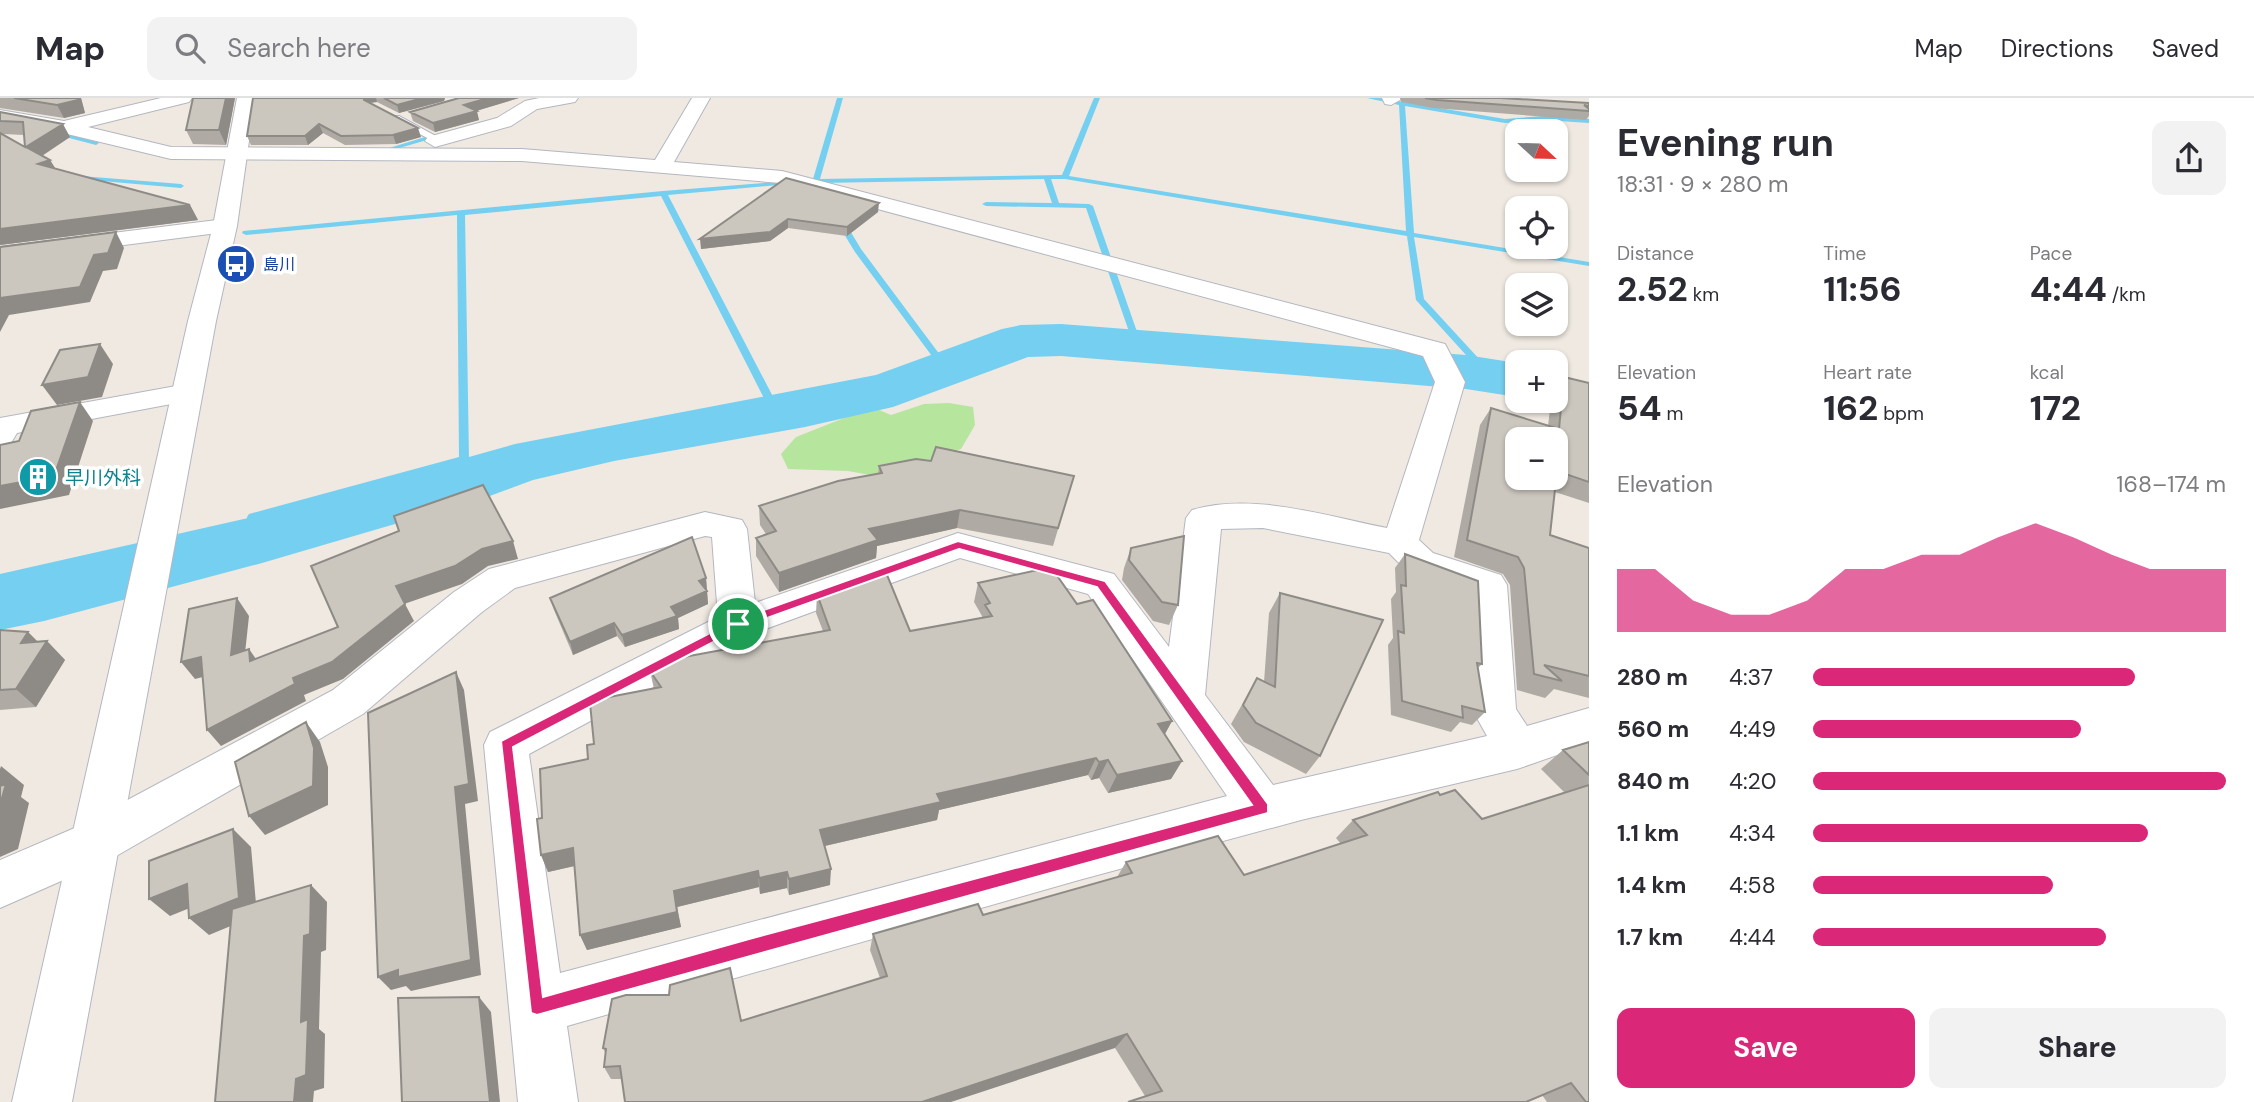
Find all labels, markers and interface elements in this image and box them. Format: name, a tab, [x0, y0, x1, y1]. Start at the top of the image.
search box	[147, 17, 637, 80]
text: Map	[35, 27, 105, 70]
icon: search	[171, 29, 209, 67]
text: Search here	[227, 31, 371, 65]
text: Map	[1915, 33, 1963, 64]
text: Directions	[2001, 33, 2114, 64]
text: Saved	[2152, 33, 2219, 64]
text: Evening run	[1617, 118, 1834, 168]
north arrow	[1505, 119, 1568, 182]
map controls	[1505, 119, 1568, 490]
button: share	[2152, 121, 2226, 195]
text: 18:31 · 9 × 280 m	[1617, 169, 1789, 199]
button: locate	[1505, 196, 1568, 259]
text: Distance	[1617, 241, 1694, 266]
text: Time	[1823, 241, 1866, 266]
text: Pace	[2030, 241, 2072, 266]
bus stop icon: 島川	[215, 243, 257, 285]
place label: 島川	[263, 254, 295, 275]
text: 2.52	[1617, 266, 1688, 312]
text: 11:56	[1823, 266, 1902, 312]
text: 4:44	[2030, 266, 2107, 312]
button: layers	[1505, 273, 1568, 336]
text: km	[1688, 282, 1719, 307]
text: /km	[2107, 282, 2146, 307]
button: +	[1505, 350, 1568, 413]
text: Elevation	[1617, 360, 1696, 385]
text: Heart rate	[1823, 360, 1912, 385]
text: kcal	[2030, 360, 2064, 385]
text: 54	[1617, 385, 1662, 431]
text: 162	[1823, 385, 1878, 431]
text: 172	[2030, 385, 2081, 431]
text: m	[1662, 401, 1684, 426]
text: bpm	[1878, 401, 1924, 426]
button: −	[1505, 427, 1568, 490]
building icon: 早川外科	[17, 456, 59, 498]
place label: 早川外科	[65, 465, 141, 490]
text: Elevation	[1617, 469, 1713, 499]
text: 168–174 m	[2116, 469, 2226, 499]
pin	[708, 594, 768, 654]
icon: arrive	[719, 605, 757, 643]
text: 280 m	[1617, 662, 1688, 692]
text: 4:37	[1729, 662, 1773, 692]
text: 560 m	[1617, 714, 1689, 744]
text: 4:49	[1729, 714, 1776, 744]
text: 840 m	[1617, 766, 1690, 796]
text: 4:20	[1729, 766, 1776, 796]
text: 1.1 km	[1617, 818, 1679, 848]
text: 4:34	[1729, 818, 1775, 848]
text: 1.4 km	[1617, 870, 1686, 900]
text: 4:58	[1729, 870, 1776, 900]
text: 1.7 km	[1617, 922, 1683, 952]
text: 4:44	[1729, 922, 1776, 952]
button: Save	[1617, 1008, 1915, 1088]
button: Share	[1929, 1008, 2226, 1088]

